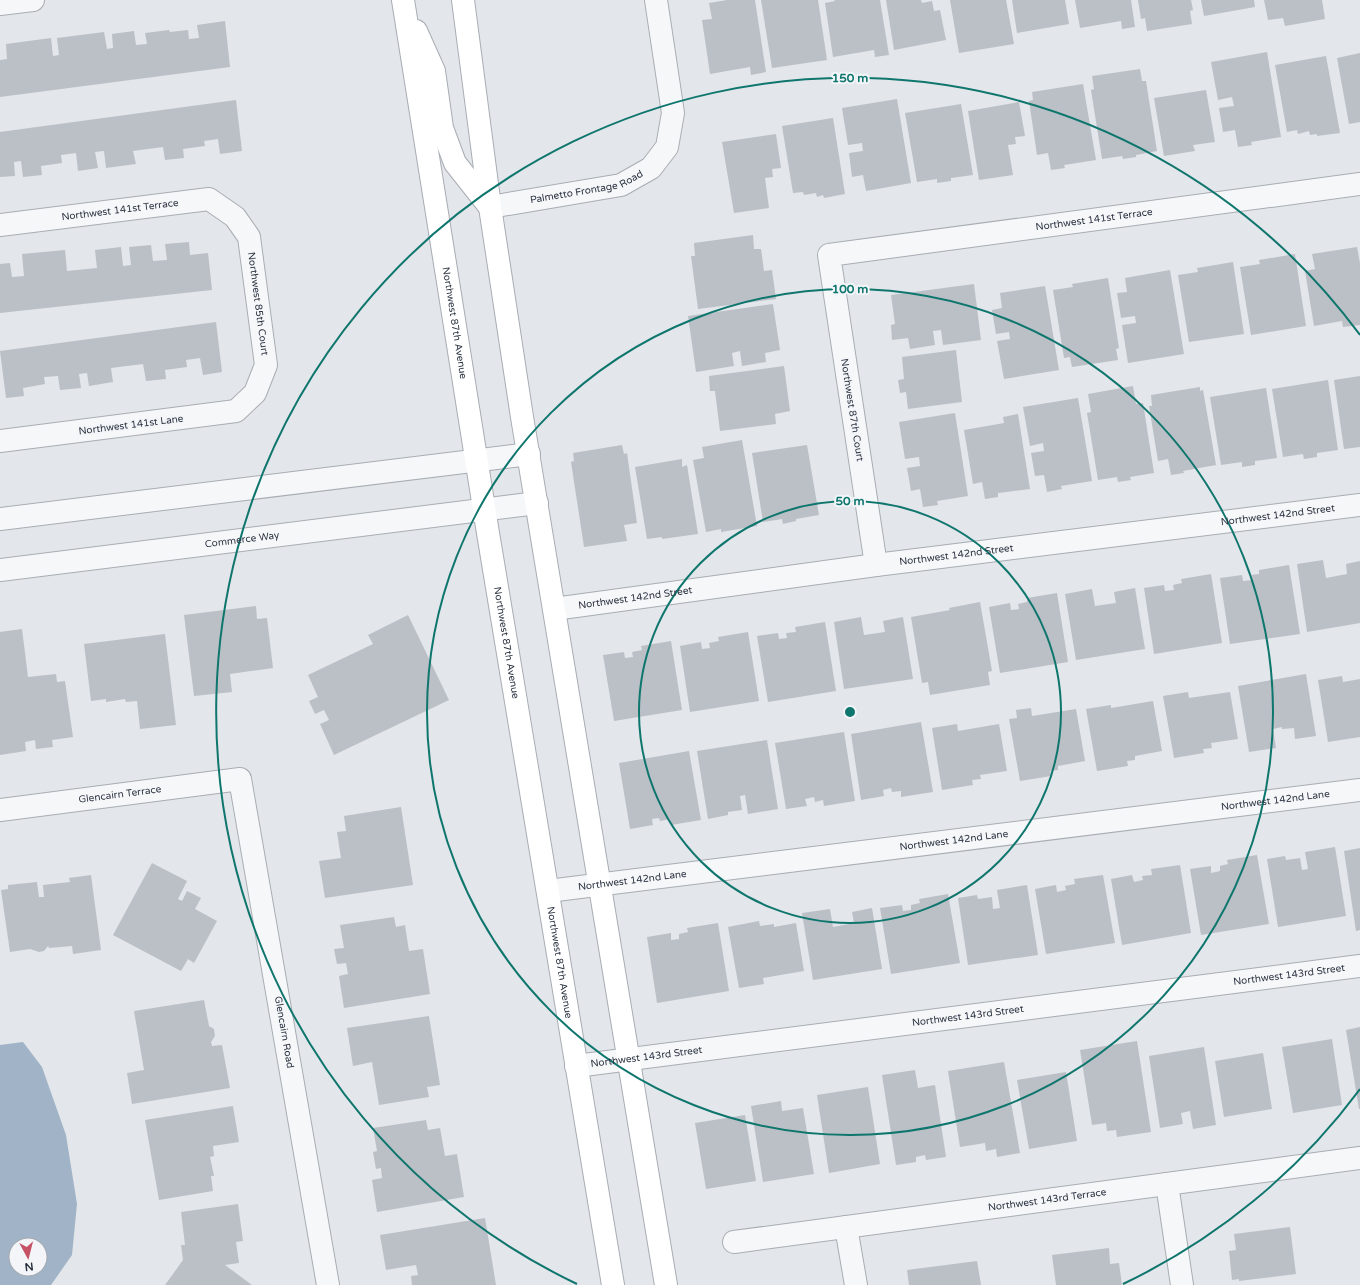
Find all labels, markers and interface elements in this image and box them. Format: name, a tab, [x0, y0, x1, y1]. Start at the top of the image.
text: 150 m	[832, 71, 868, 85]
street label: Palmetto Frontage Road	[529, 168, 645, 206]
street label: Northwest 141st Terrace	[61, 197, 180, 223]
street label: Northwest 141st Terrace	[1035, 206, 1154, 233]
street label: Northwest 85th Court	[245, 251, 271, 356]
street label: Northwest 87th Avenue	[440, 266, 469, 380]
text: 100 m	[832, 282, 868, 296]
street label: Northwest 87th Court	[838, 358, 866, 462]
street label: Northwest 141st Lane	[78, 413, 184, 437]
text: 50 m	[835, 494, 865, 508]
street label: Northwest 142nd Street	[1220, 502, 1336, 528]
street label: Commerce Way	[204, 529, 281, 550]
street label: Northwest 142nd Street	[899, 542, 1014, 568]
street label: Northwest 142nd Street	[578, 584, 693, 612]
street label: Northwest 87th Avenue	[491, 586, 522, 700]
centre of rings	[843, 705, 857, 719]
street label: Glencairn Terrace	[78, 783, 162, 806]
street label: Northwest 142nd Lane	[1220, 788, 1331, 813]
street label: Northwest 142nd Lane	[899, 828, 1009, 853]
street label: Northwest 142nd Lane	[577, 868, 688, 893]
street label: Northwest 87th Avenue	[544, 905, 575, 1020]
street label: Northwest 143rd Street	[1233, 962, 1346, 988]
street label: Glencairn Road	[272, 995, 296, 1069]
street label: Northwest 143rd Street	[911, 1003, 1025, 1029]
street label: Northwest 143rd Street	[590, 1044, 703, 1070]
street label: Northwest 143rd Terrace	[987, 1186, 1107, 1214]
north arrow	[8, 1237, 48, 1277]
text: N	[24, 1259, 34, 1273]

